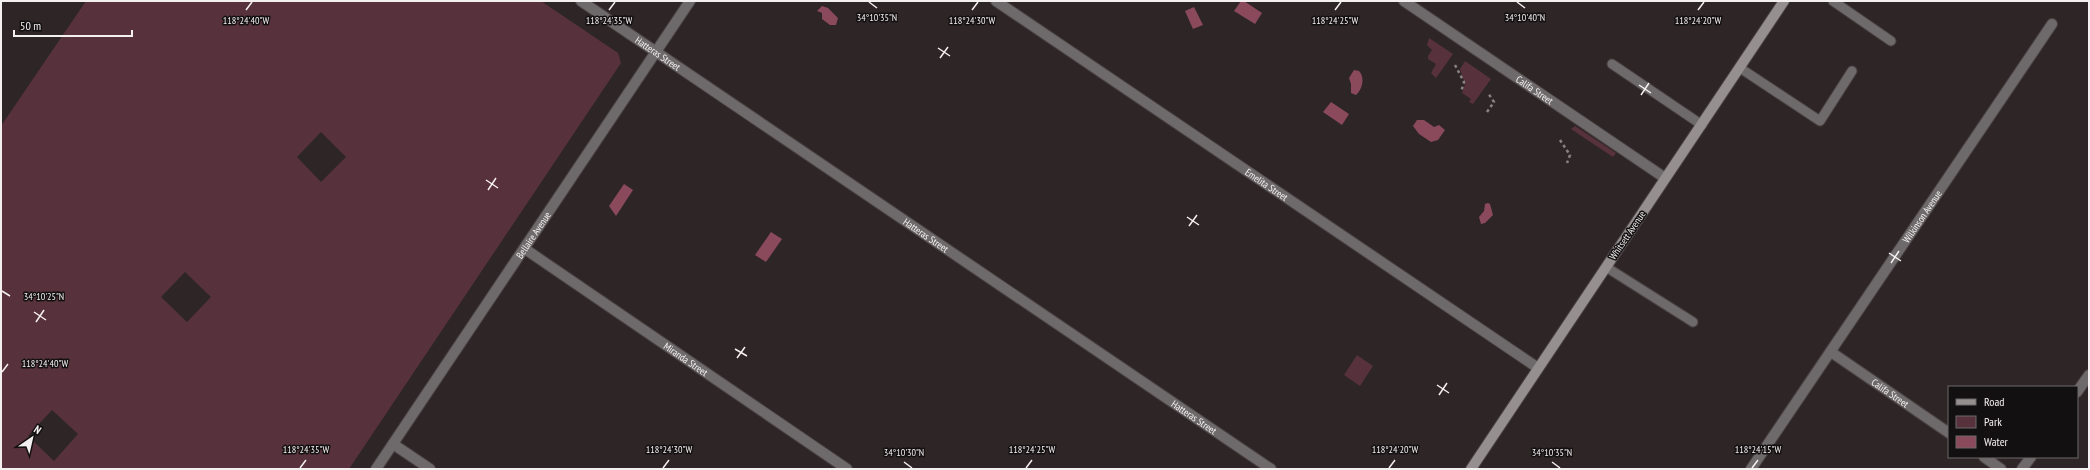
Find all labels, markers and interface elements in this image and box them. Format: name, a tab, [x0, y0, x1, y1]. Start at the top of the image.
text: 34°10'35"N	[857, 11, 897, 24]
text: 34°10'40"N	[1505, 11, 1545, 24]
scale bar	[14, 12, 132, 38]
text: 118°24'40"W	[223, 14, 270, 27]
text: 118°24'35"W	[586, 14, 633, 27]
text: 118°24'30"W	[949, 14, 996, 27]
text: 118°24'25"W	[1312, 14, 1359, 27]
text: 118°24'20"W	[1675, 14, 1722, 27]
text: 50 m	[20, 18, 41, 33]
street label: Hatteras Street	[633, 34, 683, 74]
street label: Califa Street	[1513, 73, 1556, 108]
street label: Emelita Street	[1243, 166, 1291, 204]
street label: Wilkinson Avenue	[1900, 188, 1945, 246]
street label: Whitsett Avenue	[1606, 208, 1649, 262]
street label: Bellaire Avenue	[513, 209, 554, 261]
street label: Hatteras Street	[901, 216, 951, 256]
text: 34°10'25"N	[24, 290, 64, 303]
street label: Miranda Street	[661, 340, 711, 379]
text: 118°24'40"W	[22, 357, 69, 370]
street label: Califa Street	[1869, 376, 1911, 411]
legend	[1948, 386, 2078, 458]
text: Road	[1984, 394, 2004, 409]
street label: Hatteras Street	[1169, 397, 1219, 437]
text: Park	[1984, 414, 2002, 429]
north arrow	[12, 418, 52, 458]
text: N	[31, 422, 44, 437]
text: Water	[1984, 434, 2009, 449]
text: 118°24'35"W	[283, 443, 330, 456]
text: 118°24'30"W	[646, 443, 693, 456]
text: 118°24'25"W	[1009, 443, 1056, 456]
text: 118°24'20"W	[1372, 443, 1419, 456]
text: 118°24'15"W	[1735, 443, 1782, 456]
text: 34°10'30"N	[884, 446, 924, 459]
text: 34°10'35"N	[1532, 446, 1572, 459]

